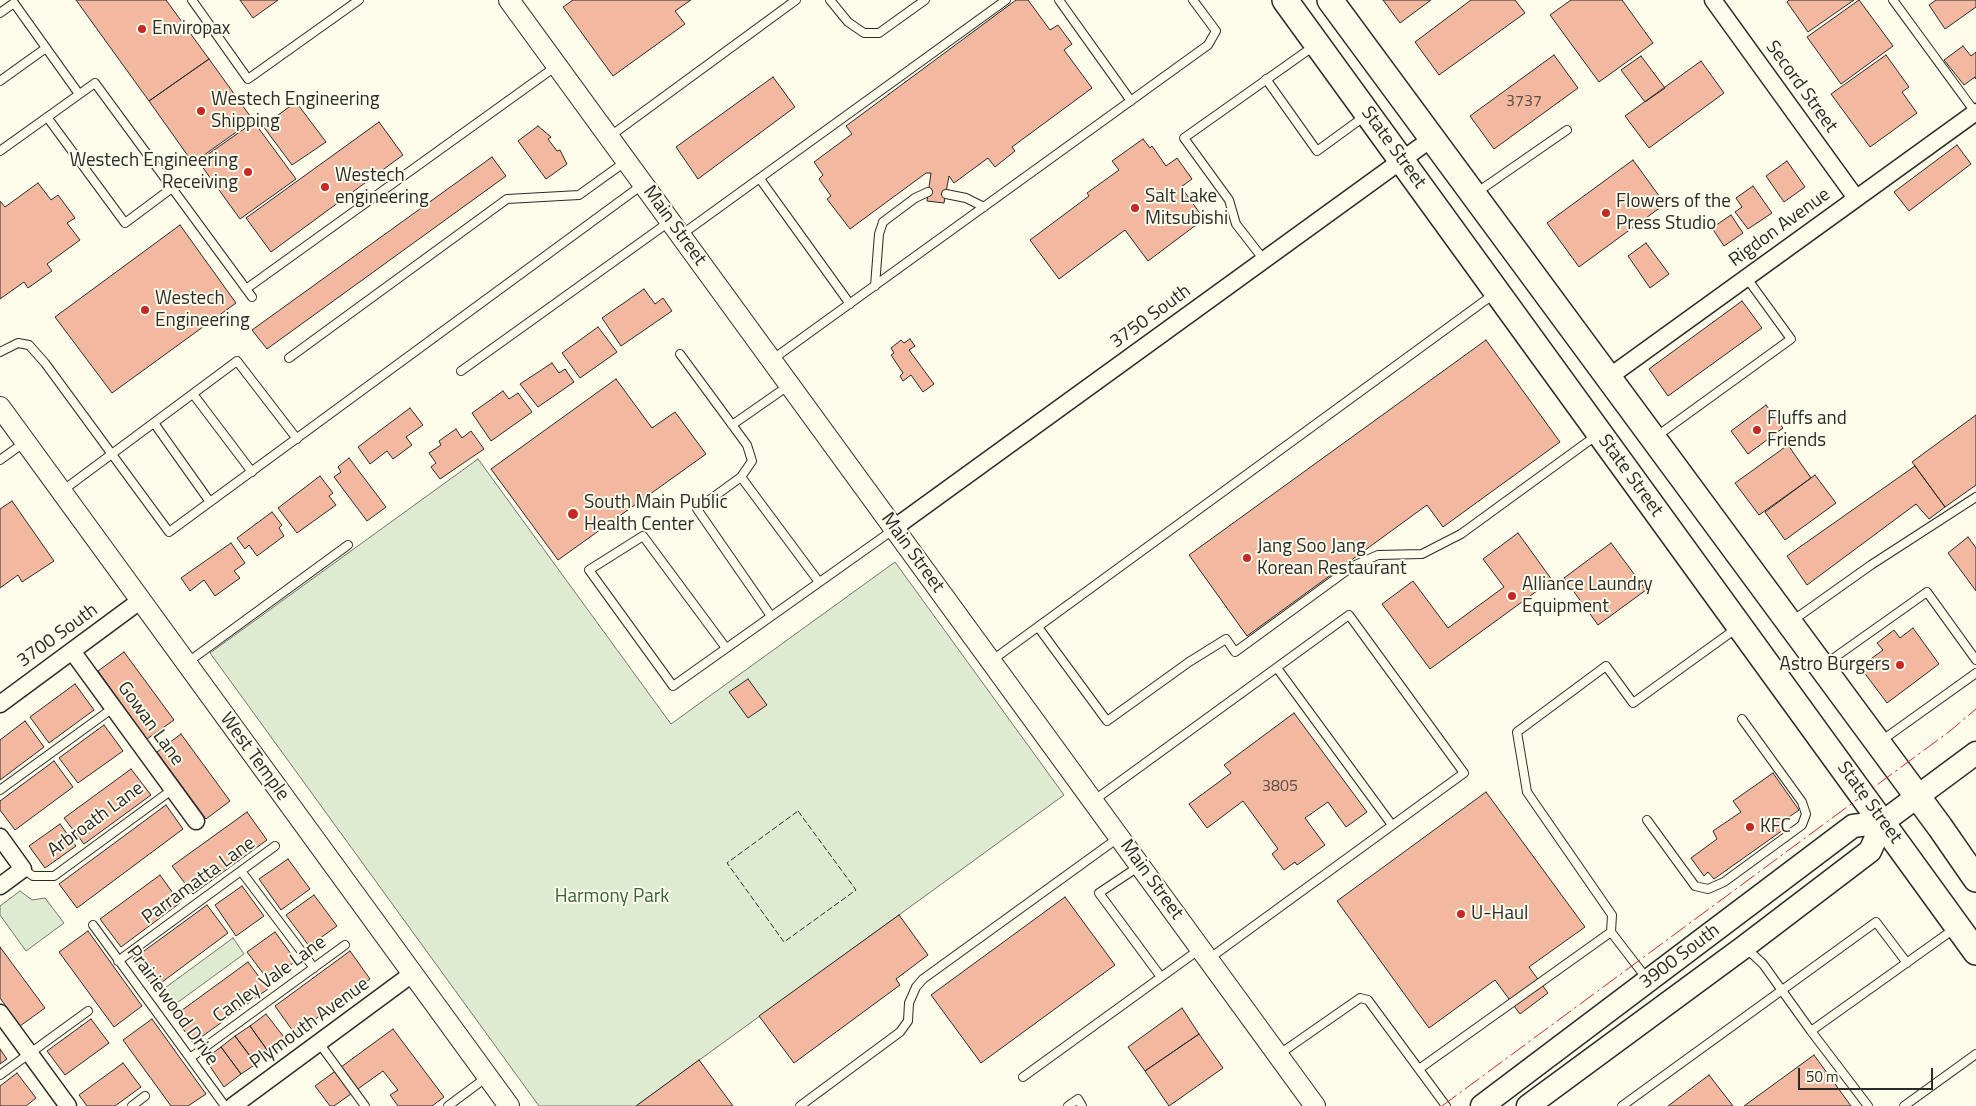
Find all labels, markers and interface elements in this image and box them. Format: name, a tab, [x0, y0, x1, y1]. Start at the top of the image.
place label: Enviropax	[152, 18, 230, 40]
marker: Enviropax	[136, 23, 148, 35]
street label: Secord Street	[1760, 37, 1842, 137]
place label: Westech Engineering Shipping	[211, 89, 380, 133]
house number: 3737	[1506, 92, 1542, 112]
street label: State Street	[1356, 103, 1430, 193]
marker: Westech Engineering Shipping	[195, 105, 207, 117]
place label: Westech Engineering Receiving	[69, 150, 238, 194]
place label: Westech engineering	[335, 165, 429, 209]
marker: Westech Engineering Receiving	[242, 166, 254, 178]
marker: Westech engineering	[319, 181, 331, 193]
street label: Main Street	[637, 182, 711, 270]
street label: Rigdon Avenue	[1725, 184, 1835, 272]
place label: Salt Lake Mitsubishi	[1145, 186, 1228, 230]
place label: Flowers of the Press Studio	[1616, 191, 1731, 235]
marker: Salt Lake Mitsubishi	[1129, 202, 1141, 214]
marker: Flowers of the Press Studio	[1600, 207, 1612, 219]
street label: 3750 South	[1106, 280, 1196, 354]
place label: Westech Engineering	[155, 288, 250, 332]
marker: Westech Engineering	[139, 304, 151, 316]
place label: Fluffs and Friends	[1767, 408, 1847, 452]
marker: Fluffs and Friends	[1751, 424, 1763, 436]
street label: State Street	[1593, 431, 1667, 521]
place label: South Main Public Health Center	[584, 492, 728, 536]
marker: South Main Public Health Center	[566, 507, 580, 521]
street label: Main Street	[875, 509, 949, 597]
place label: Jang Soo Jang Korean Restaurant	[1257, 536, 1407, 580]
marker: Jang Soo Jang Korean Restaurant	[1241, 552, 1253, 564]
place label: Alliance Laundry Equipment	[1522, 574, 1653, 618]
marker: Alliance Laundry Equipment	[1506, 590, 1518, 602]
street label: 3700 South	[13, 599, 103, 673]
place label: Astro Burgers	[1780, 654, 1890, 676]
marker: Astro Burgers	[1894, 659, 1906, 671]
street label: Gowan Lane	[112, 678, 188, 770]
street label: West Temple	[214, 708, 294, 806]
street label: State Street	[1832, 758, 1906, 848]
street label: Arbroath Lane	[43, 777, 149, 863]
house number: 3805	[1262, 777, 1298, 797]
place label: KFC	[1760, 816, 1791, 838]
marker: KFC	[1744, 821, 1756, 833]
street label: Parramatta Lane	[138, 832, 260, 930]
street label: Main Street	[1114, 836, 1188, 924]
park label: Harmony Park	[555, 886, 669, 908]
place label: U-Haul	[1471, 903, 1528, 925]
marker: U-Haul	[1455, 908, 1467, 920]
street label: 3900 South	[1636, 920, 1724, 994]
street label: Canley Vale Lane	[209, 931, 331, 1029]
street label: Prairiewood Drive	[121, 942, 223, 1070]
street label: Plymouth Avenue	[246, 973, 374, 1075]
scale bar	[1801, 1058, 1936, 1090]
text: 50 m	[1806, 1065, 1839, 1088]

